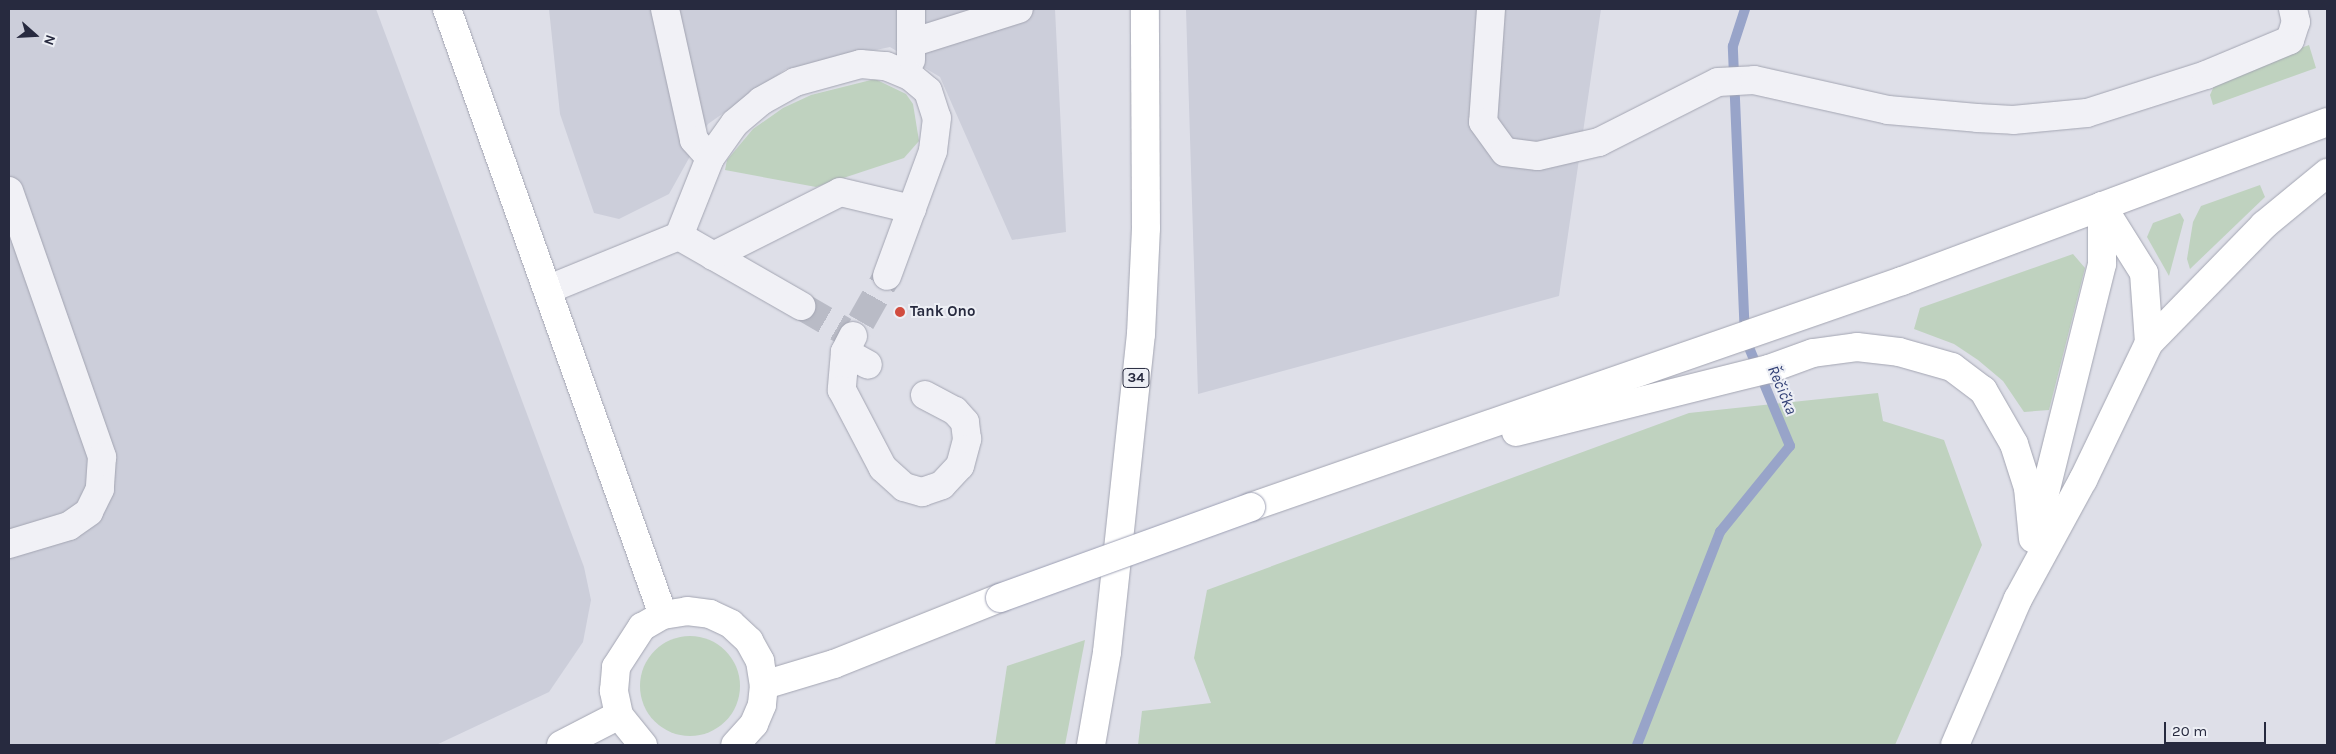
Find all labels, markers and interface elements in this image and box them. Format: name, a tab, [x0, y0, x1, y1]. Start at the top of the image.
north arrow	[10, 10, 60, 60]
text: N	[40, 33, 59, 48]
place label: Tank Ono	[910, 303, 975, 321]
marker: Tank Ono	[894, 306, 906, 318]
water label: Řečička	[1763, 363, 1801, 417]
road number: 34	[1122, 366, 1150, 389]
scale bar	[2166, 712, 2268, 744]
text: 20 m	[2172, 722, 2207, 740]

